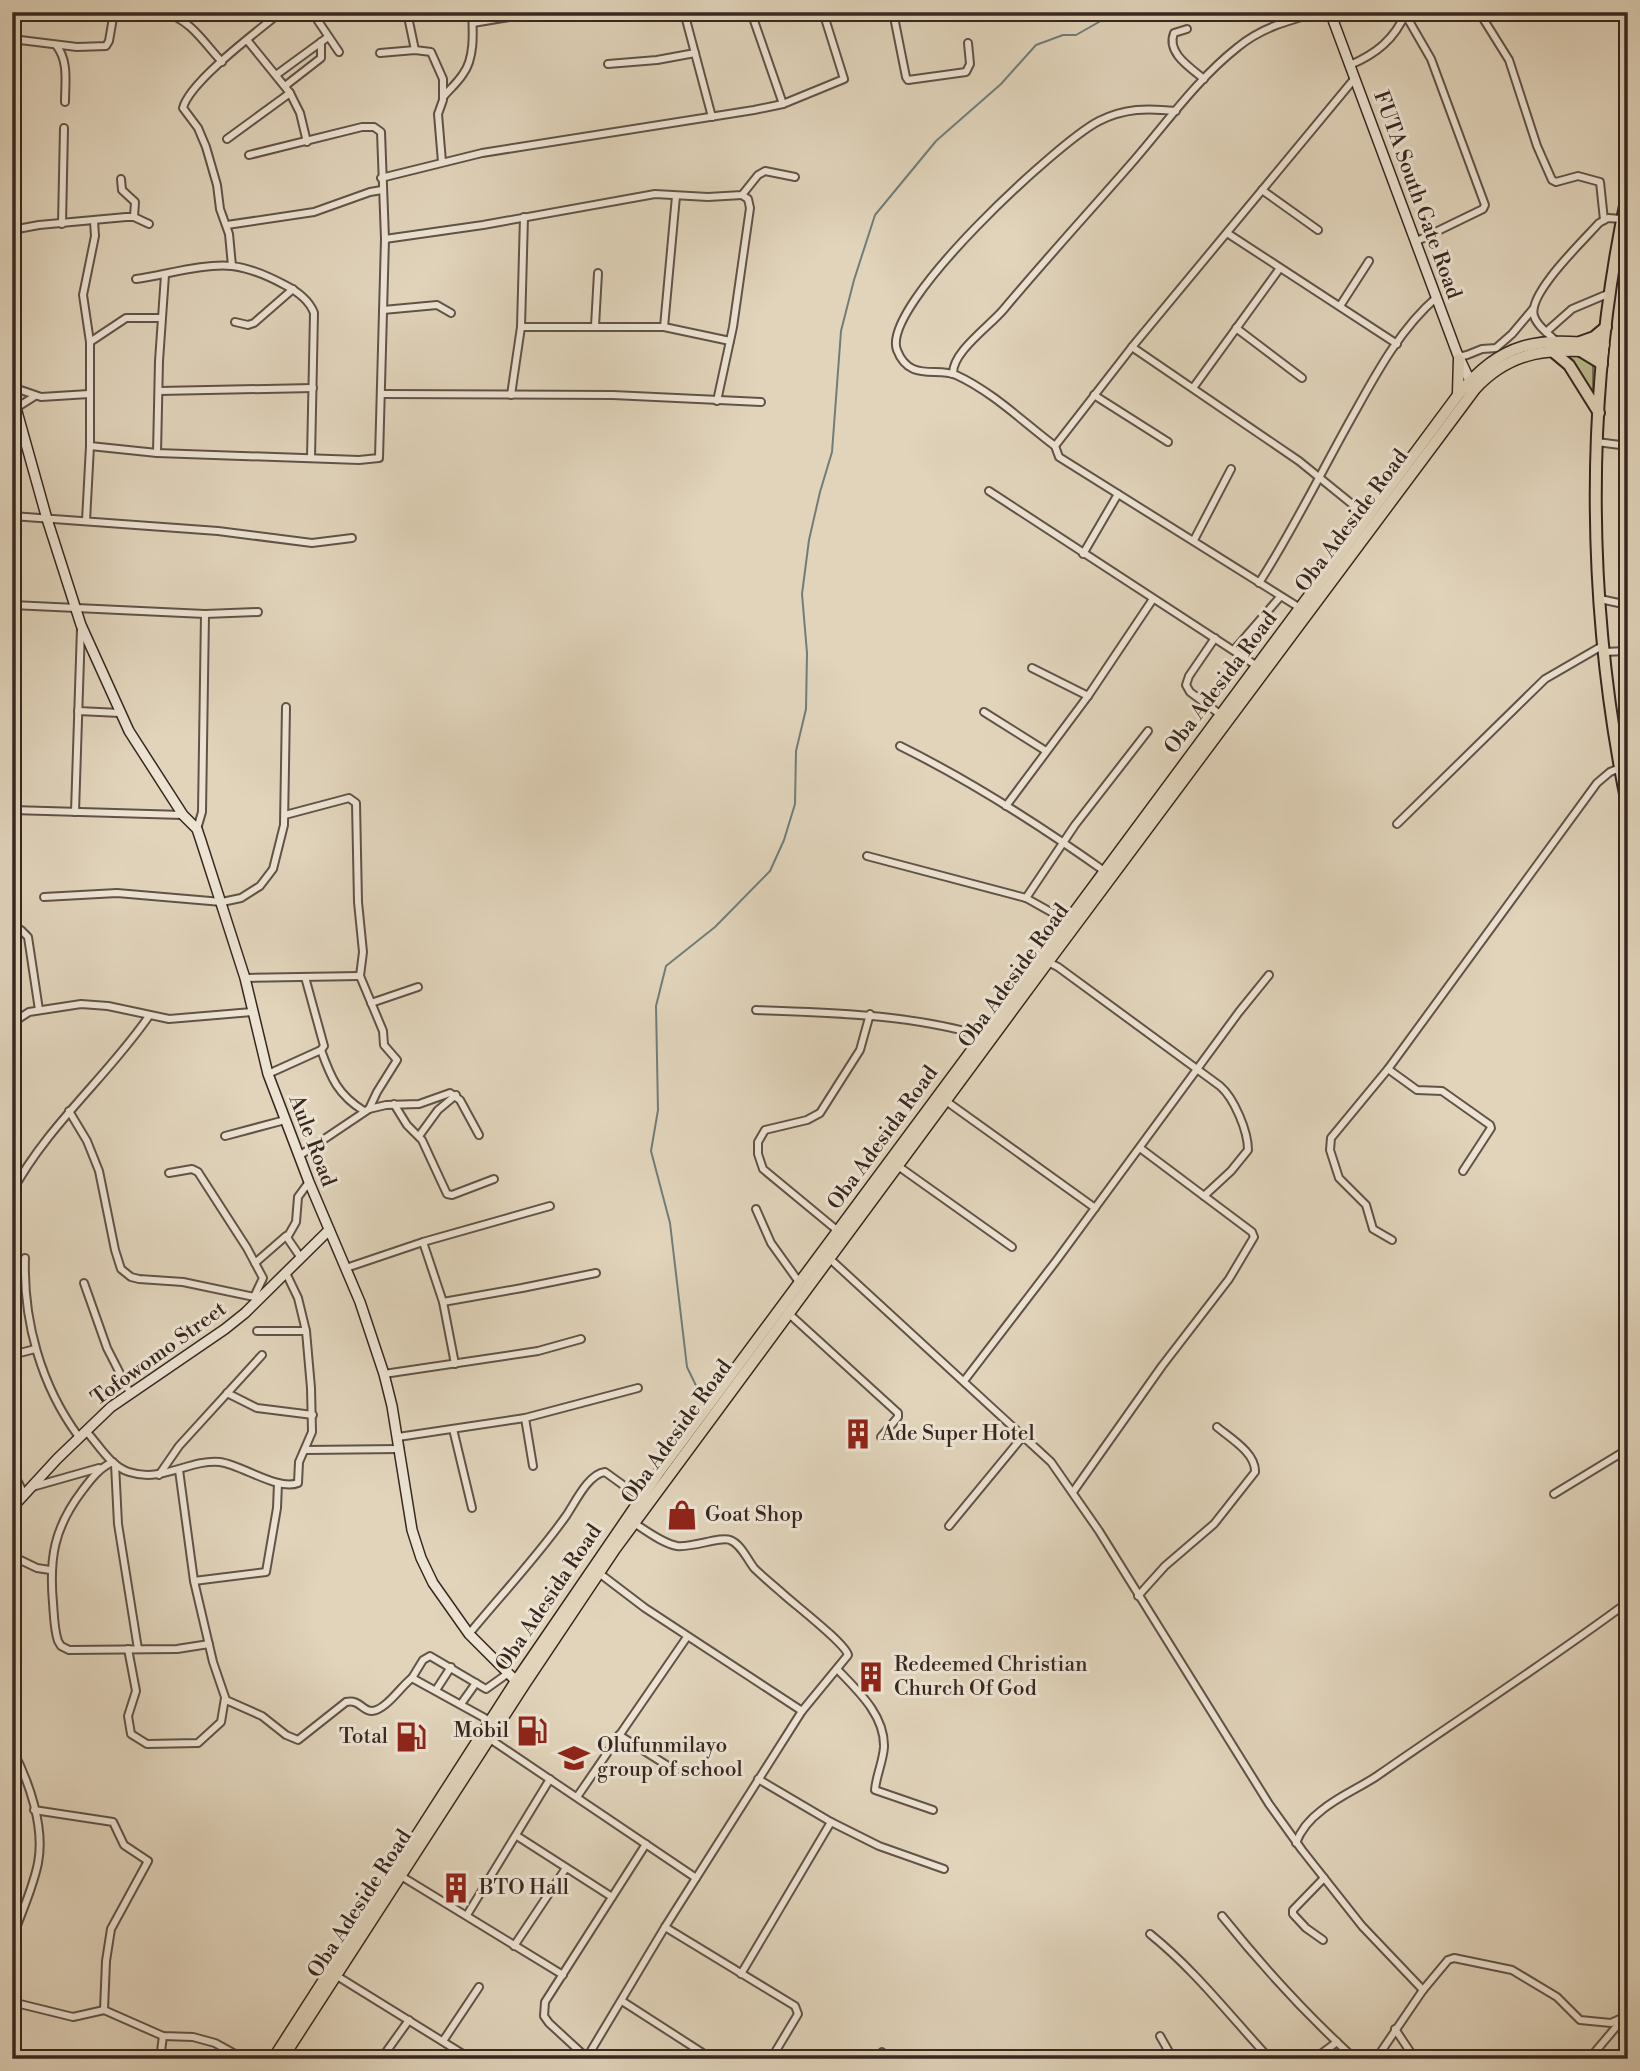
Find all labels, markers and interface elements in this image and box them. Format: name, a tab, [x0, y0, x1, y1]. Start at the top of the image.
street label: FUTA South Gate Road	[1367, 87, 1467, 303]
street label: Oba Adeside Road	[1290, 445, 1414, 597]
street label: Oba Adesida Road	[1159, 607, 1283, 759]
street label: Oba Adeside Road	[953, 899, 1075, 1053]
street label: Oba Adesida Road	[822, 1061, 944, 1215]
street label: Aule Road	[282, 1091, 341, 1191]
street label: Tofowomo Street	[86, 1296, 232, 1412]
street label: Oba Adeside Road	[616, 1355, 738, 1509]
building icon: Ade Super Hotel	[841, 1417, 875, 1451]
place label: Ade Super Hotel	[880, 1421, 1035, 1447]
shop icon: Goat Shop	[665, 1498, 699, 1532]
place label: Goat Shop	[705, 1502, 803, 1528]
street label: Oba Adesida Road	[490, 1520, 608, 1676]
place label: Redeemed Christian Church Of God	[894, 1652, 1088, 1702]
building icon: Redeemed Christian Church Of God	[854, 1660, 888, 1694]
fuel station icon: Mobil	[515, 1714, 549, 1748]
place label: Mobil	[454, 1718, 509, 1744]
fuel station icon: Total	[394, 1720, 428, 1754]
place label: Total	[339, 1724, 388, 1750]
place label: Olufunmilayo group of school	[597, 1733, 743, 1783]
school or university icon: Olufunmilayo group of school	[557, 1741, 591, 1775]
street label: Oba Adeside Road	[302, 1825, 418, 1983]
building icon: BTO Hall	[439, 1871, 473, 1905]
place label: BTO Hall	[478, 1875, 569, 1901]

